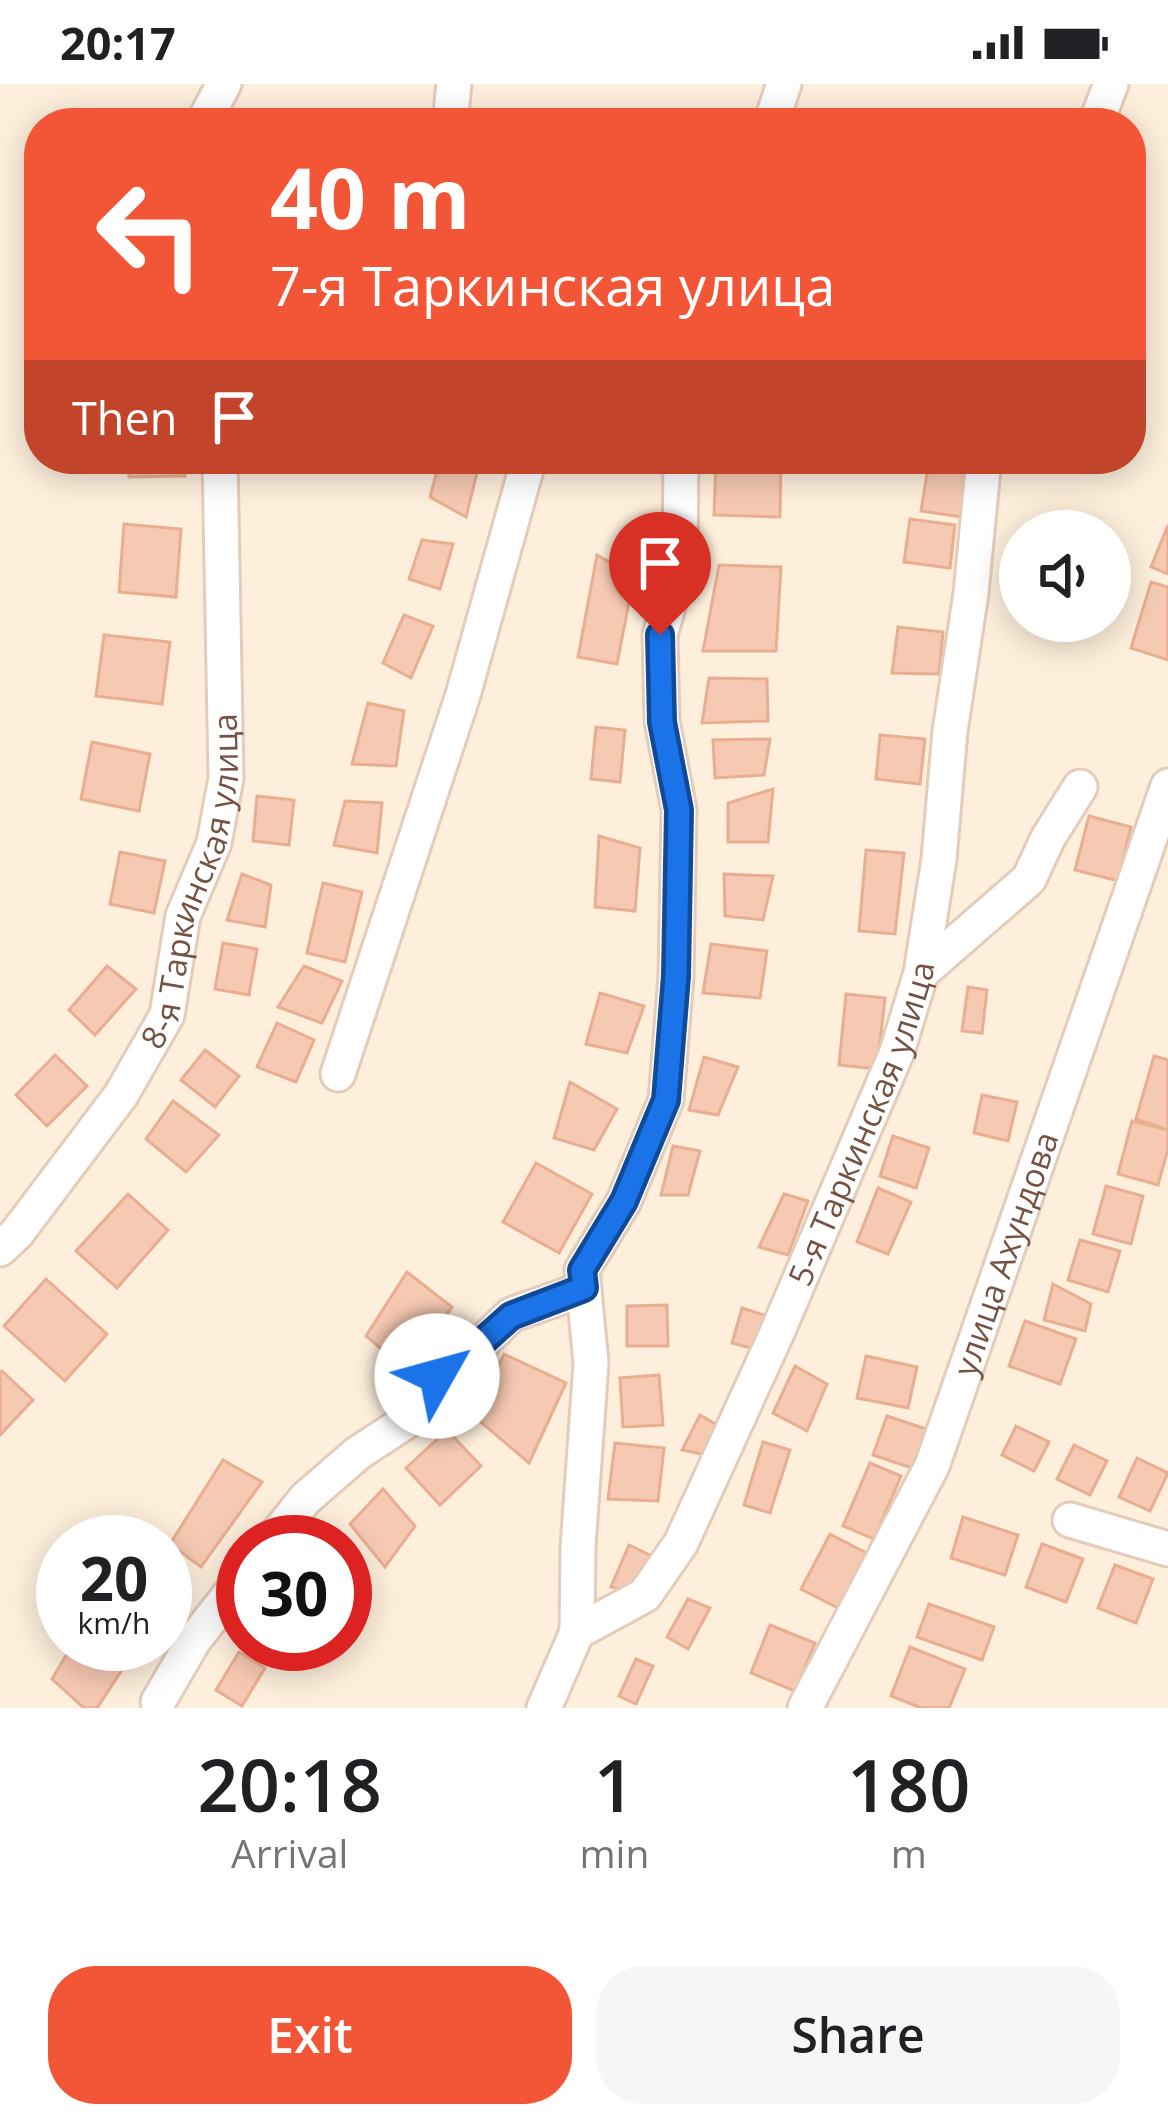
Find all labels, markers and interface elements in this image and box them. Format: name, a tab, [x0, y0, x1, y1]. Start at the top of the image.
text: 20:17	[60, 12, 176, 73]
text: 40 m	[270, 139, 470, 254]
icon: left	[72, 156, 228, 312]
text: 7-я Таркинская улица	[270, 248, 835, 322]
icon: arrive	[201, 384, 267, 450]
text: Then	[72, 387, 177, 448]
map controls	[999, 510, 1131, 642]
button: sound	[999, 510, 1131, 642]
pin	[609, 512, 711, 635]
icon: arrive	[627, 530, 693, 596]
street label: 8-я Таркинская улица	[130, 713, 248, 1056]
street label: 5-я Таркинская улица	[777, 958, 944, 1292]
street label: улица Ахундова	[942, 1125, 1068, 1382]
position arrow	[374, 1313, 500, 1439]
speed limit sign: 30	[216, 1515, 372, 1671]
text: 20	[80, 1537, 148, 1619]
text: km/h	[78, 1602, 150, 1643]
text: 20:18	[198, 1735, 382, 1833]
text: 1	[594, 1735, 635, 1833]
text: 180	[847, 1735, 970, 1833]
text: Arrival	[231, 1826, 348, 1879]
text: min	[580, 1826, 649, 1879]
text: m	[891, 1826, 927, 1879]
button: Exit	[48, 1966, 572, 2104]
button: Share	[596, 1966, 1120, 2104]

